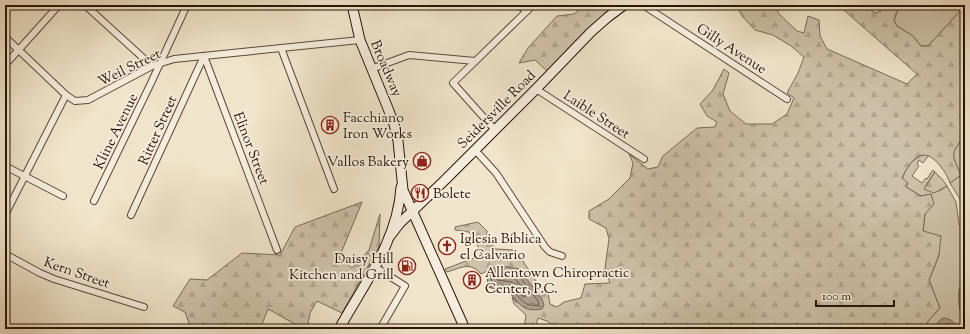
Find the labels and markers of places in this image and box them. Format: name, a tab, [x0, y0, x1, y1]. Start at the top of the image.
place label: Facchiano Iron Works	[343, 109, 412, 145]
building icon: Facchiano Iron Works	[320, 115, 340, 135]
shop icon: Vallos Bakery	[412, 151, 432, 171]
place label: Vallos Bakery	[327, 153, 409, 173]
restaurant icon: Bolete	[410, 183, 430, 203]
place label: Bolete	[433, 185, 471, 205]
place label: Iglesia Bíblica el Calvario	[460, 230, 542, 266]
church icon: Iglesia Bíblica el Calvario	[437, 236, 457, 256]
place label: Daisy Hill Kitchen and Grill	[289, 250, 394, 286]
fuel station icon: Daisy Hill Kitchen and Grill	[397, 256, 417, 276]
place label: Allentown Chiropractic Center, P.C.	[485, 264, 629, 300]
building icon: Allentown Chiropractic Center, P.C.	[462, 270, 482, 290]

